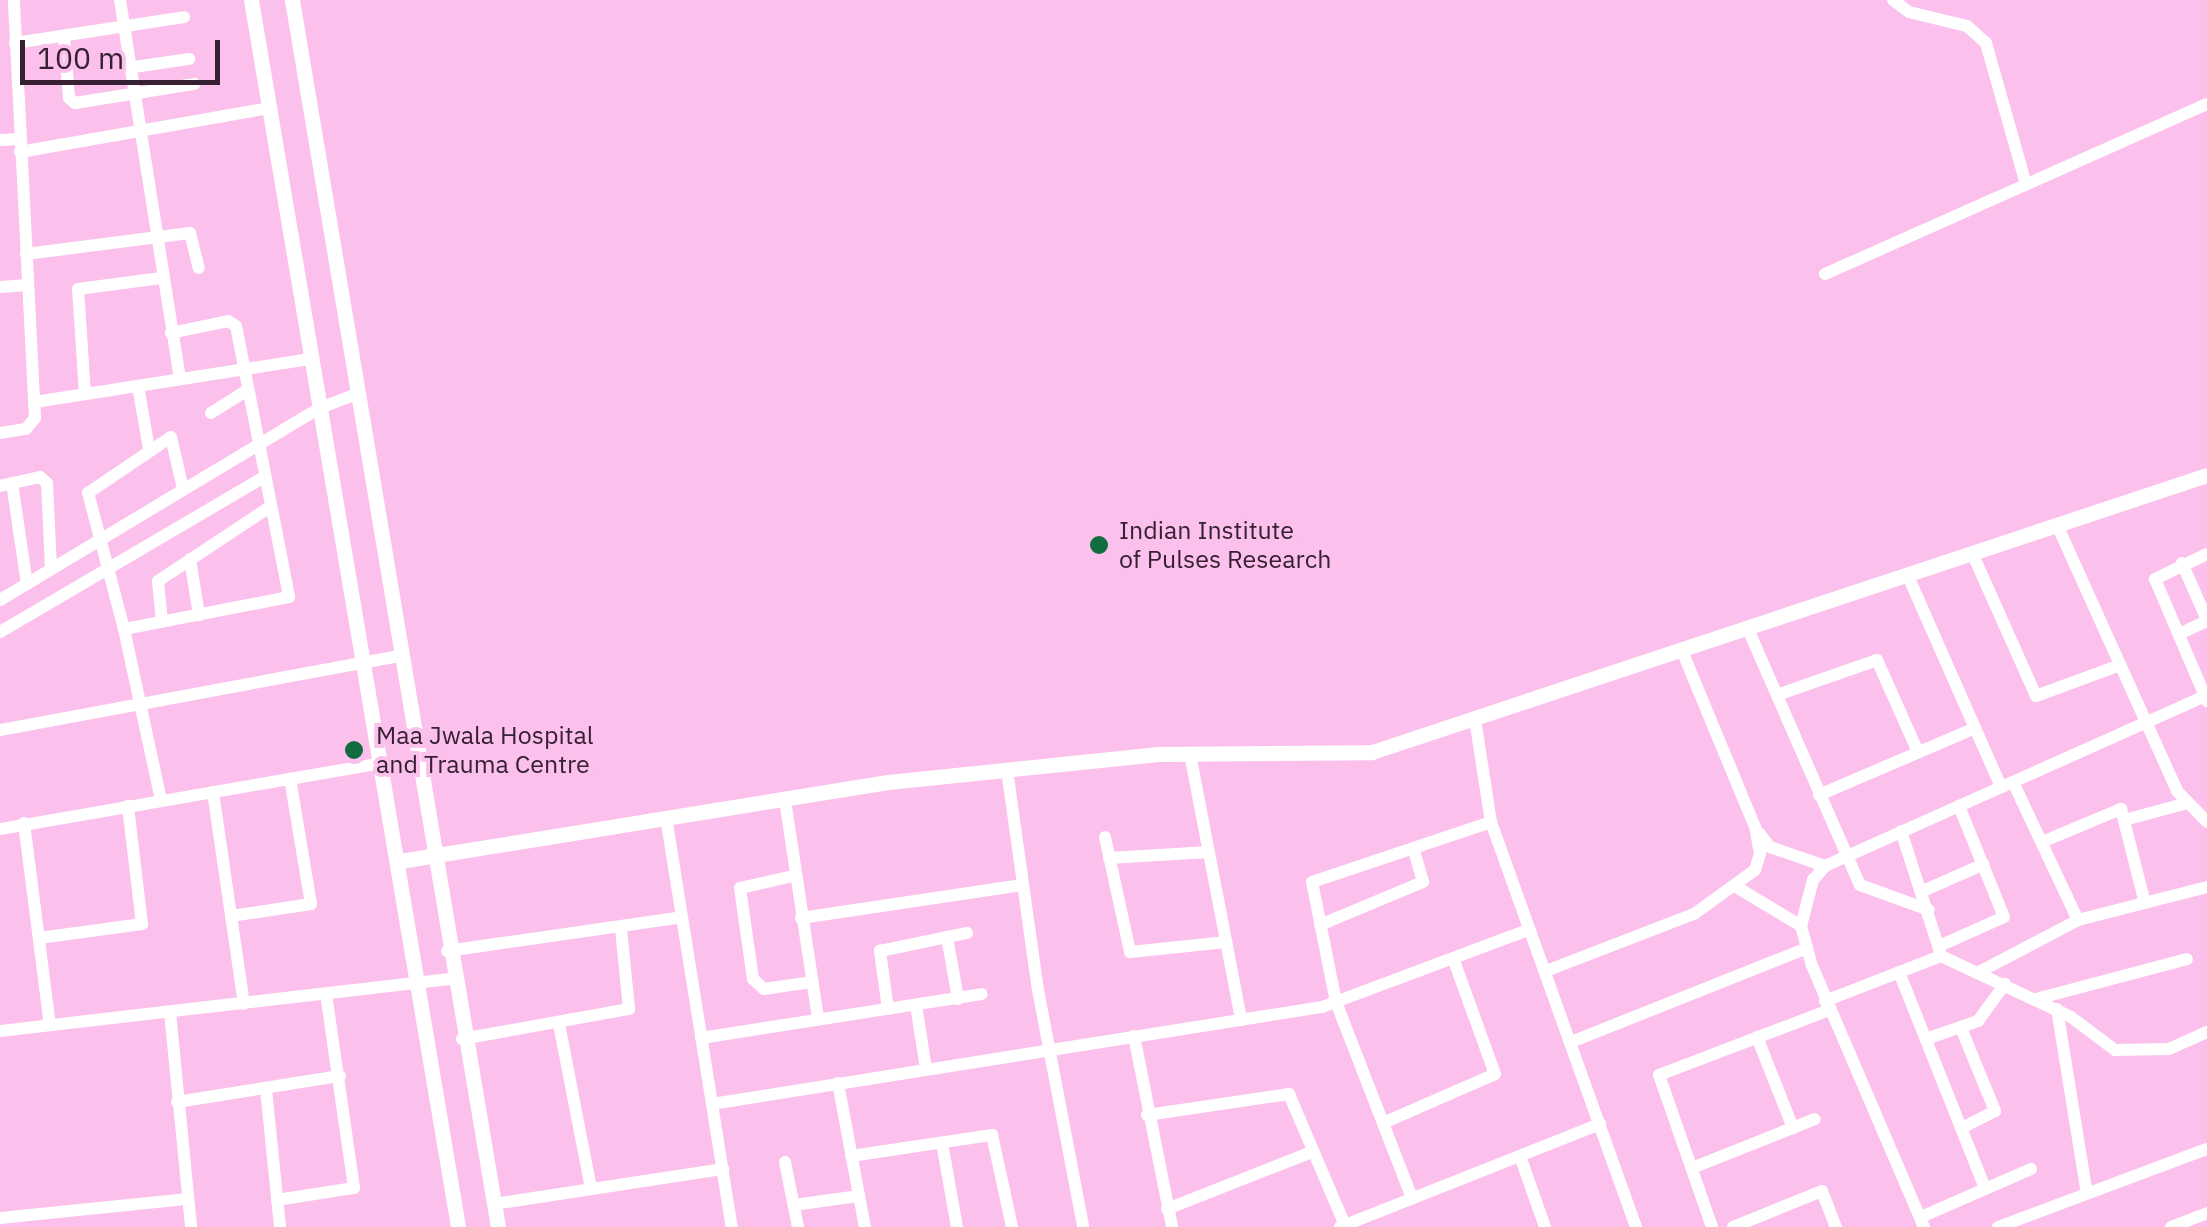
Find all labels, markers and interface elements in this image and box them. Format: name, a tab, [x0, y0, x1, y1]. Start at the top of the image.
scale bar	[25, 20, 225, 82]
text: 100 m	[37, 38, 124, 77]
place label: Indian Institute of Pulses Research	[1119, 516, 1331, 575]
marker: Indian Institute of Pulses Research	[1088, 534, 1110, 556]
place label: Maa Jwala Hospital and Trauma Centre	[376, 721, 594, 780]
marker: Maa Jwala Hospital and Trauma Centre	[341, 737, 367, 763]

